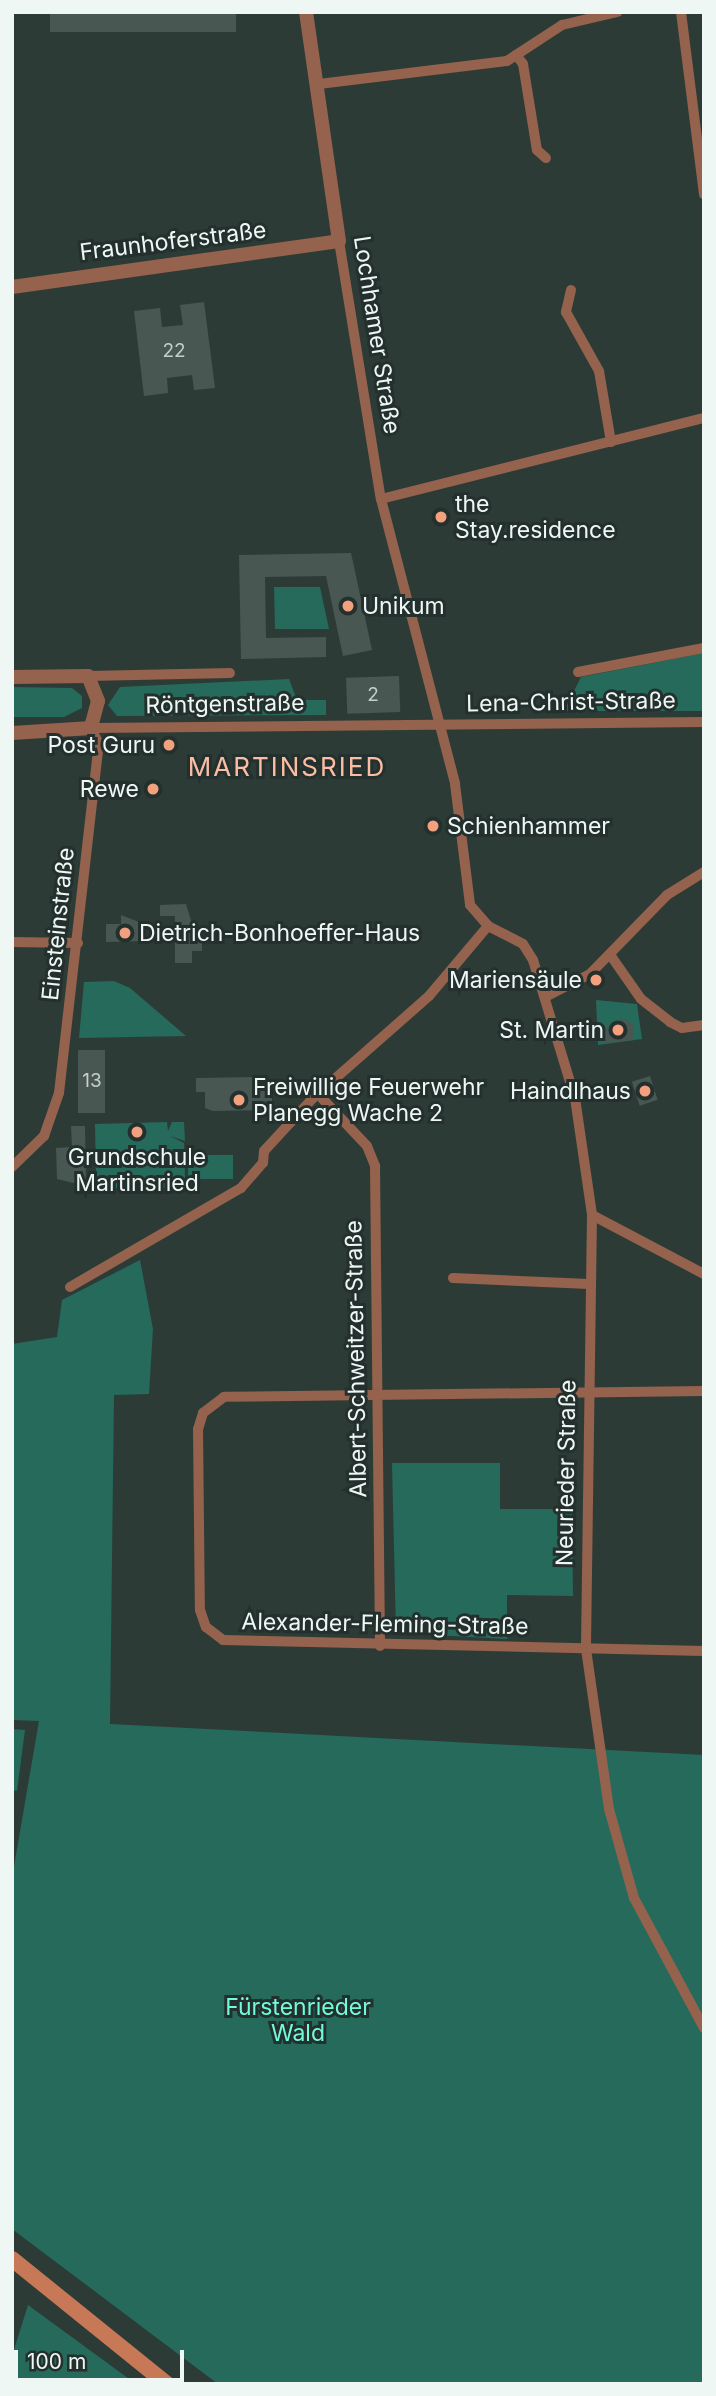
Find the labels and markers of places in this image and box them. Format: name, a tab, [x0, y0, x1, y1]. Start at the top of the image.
place label: the Stay.residence	[455, 490, 616, 544]
marker: the Stay.residence	[433, 509, 449, 525]
place label: Unikum	[362, 592, 445, 620]
marker: Unikum	[340, 598, 356, 614]
place label: Post Guru	[47, 731, 155, 759]
marker: Post Guru	[161, 737, 177, 753]
place label: Rewe	[80, 775, 139, 803]
marker: Rewe	[145, 781, 161, 797]
place label: Schienhammer	[447, 812, 610, 840]
marker: Schienhammer	[425, 818, 441, 834]
place label: Dietrich-Bonhoeffer-Haus	[139, 919, 420, 947]
marker: Dietrich-Bonhoeffer-Haus	[117, 925, 133, 941]
place label: Mariensäule	[449, 966, 582, 994]
marker: Mariensäule	[588, 972, 604, 988]
place label: St. Martin	[499, 1016, 604, 1044]
marker: St. Martin	[610, 1022, 626, 1038]
place label: Freiwillige Feuerwehr Planegg Wache 2	[253, 1073, 484, 1127]
place label: Haindlhaus	[510, 1077, 631, 1105]
marker: Haindlhaus	[637, 1083, 653, 1099]
marker: Freiwillige Feuerwehr Planegg Wache 2	[231, 1092, 247, 1108]
marker: Grundschule Martinsried	[129, 1124, 145, 1140]
place label: Grundschule Martinsried	[68, 1143, 206, 1197]

